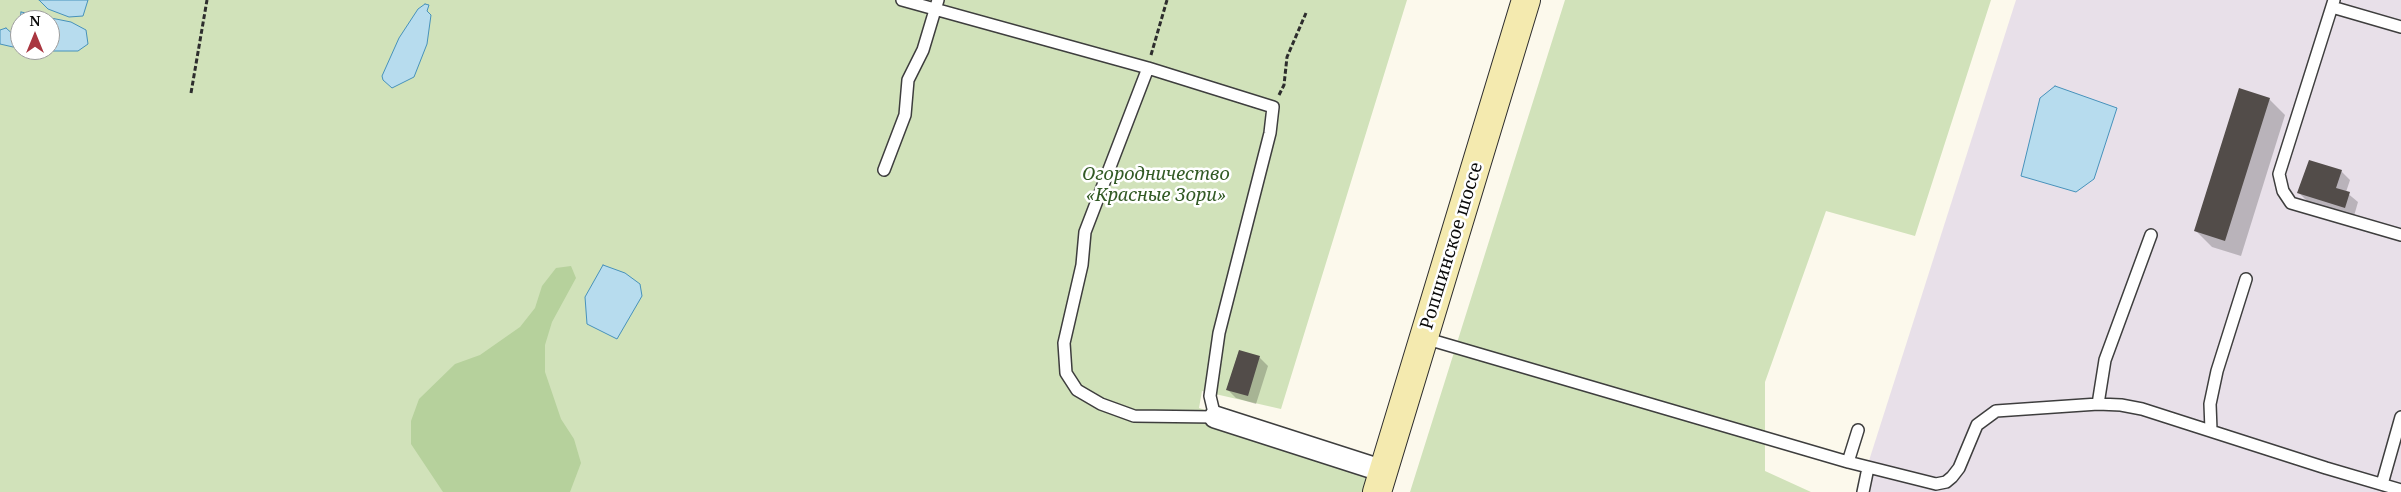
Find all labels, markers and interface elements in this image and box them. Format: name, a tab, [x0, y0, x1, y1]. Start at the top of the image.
north arrow	[10, 10, 60, 60]
text: N	[29, 11, 41, 30]
street label: Ропшинское шоссе	[1416, 160, 1488, 332]
park label: Огородничество «Красные Зори»	[1082, 164, 1230, 206]

